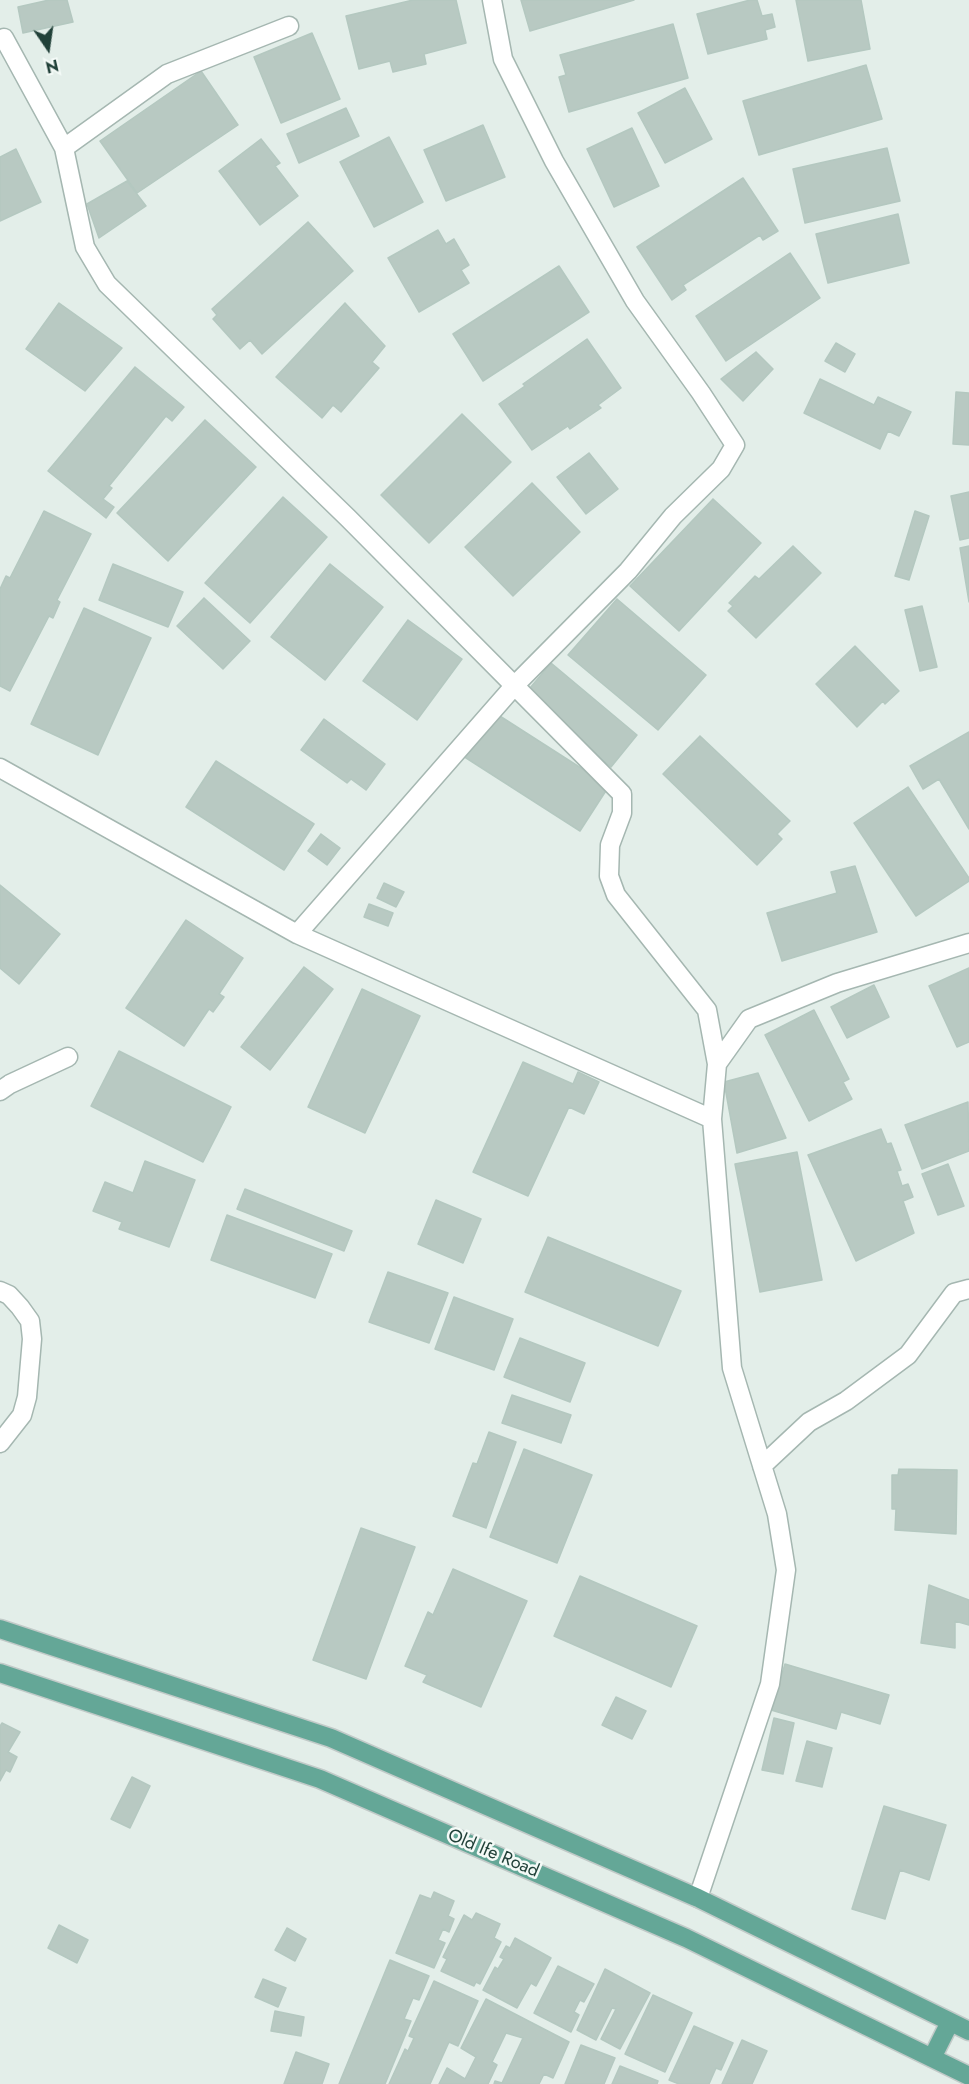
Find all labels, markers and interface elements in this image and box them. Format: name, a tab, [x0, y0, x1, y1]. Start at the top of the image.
north arrow	[18, 18, 78, 78]
text: N	[43, 53, 61, 79]
street label: Old Ife Road	[444, 1825, 542, 1883]

